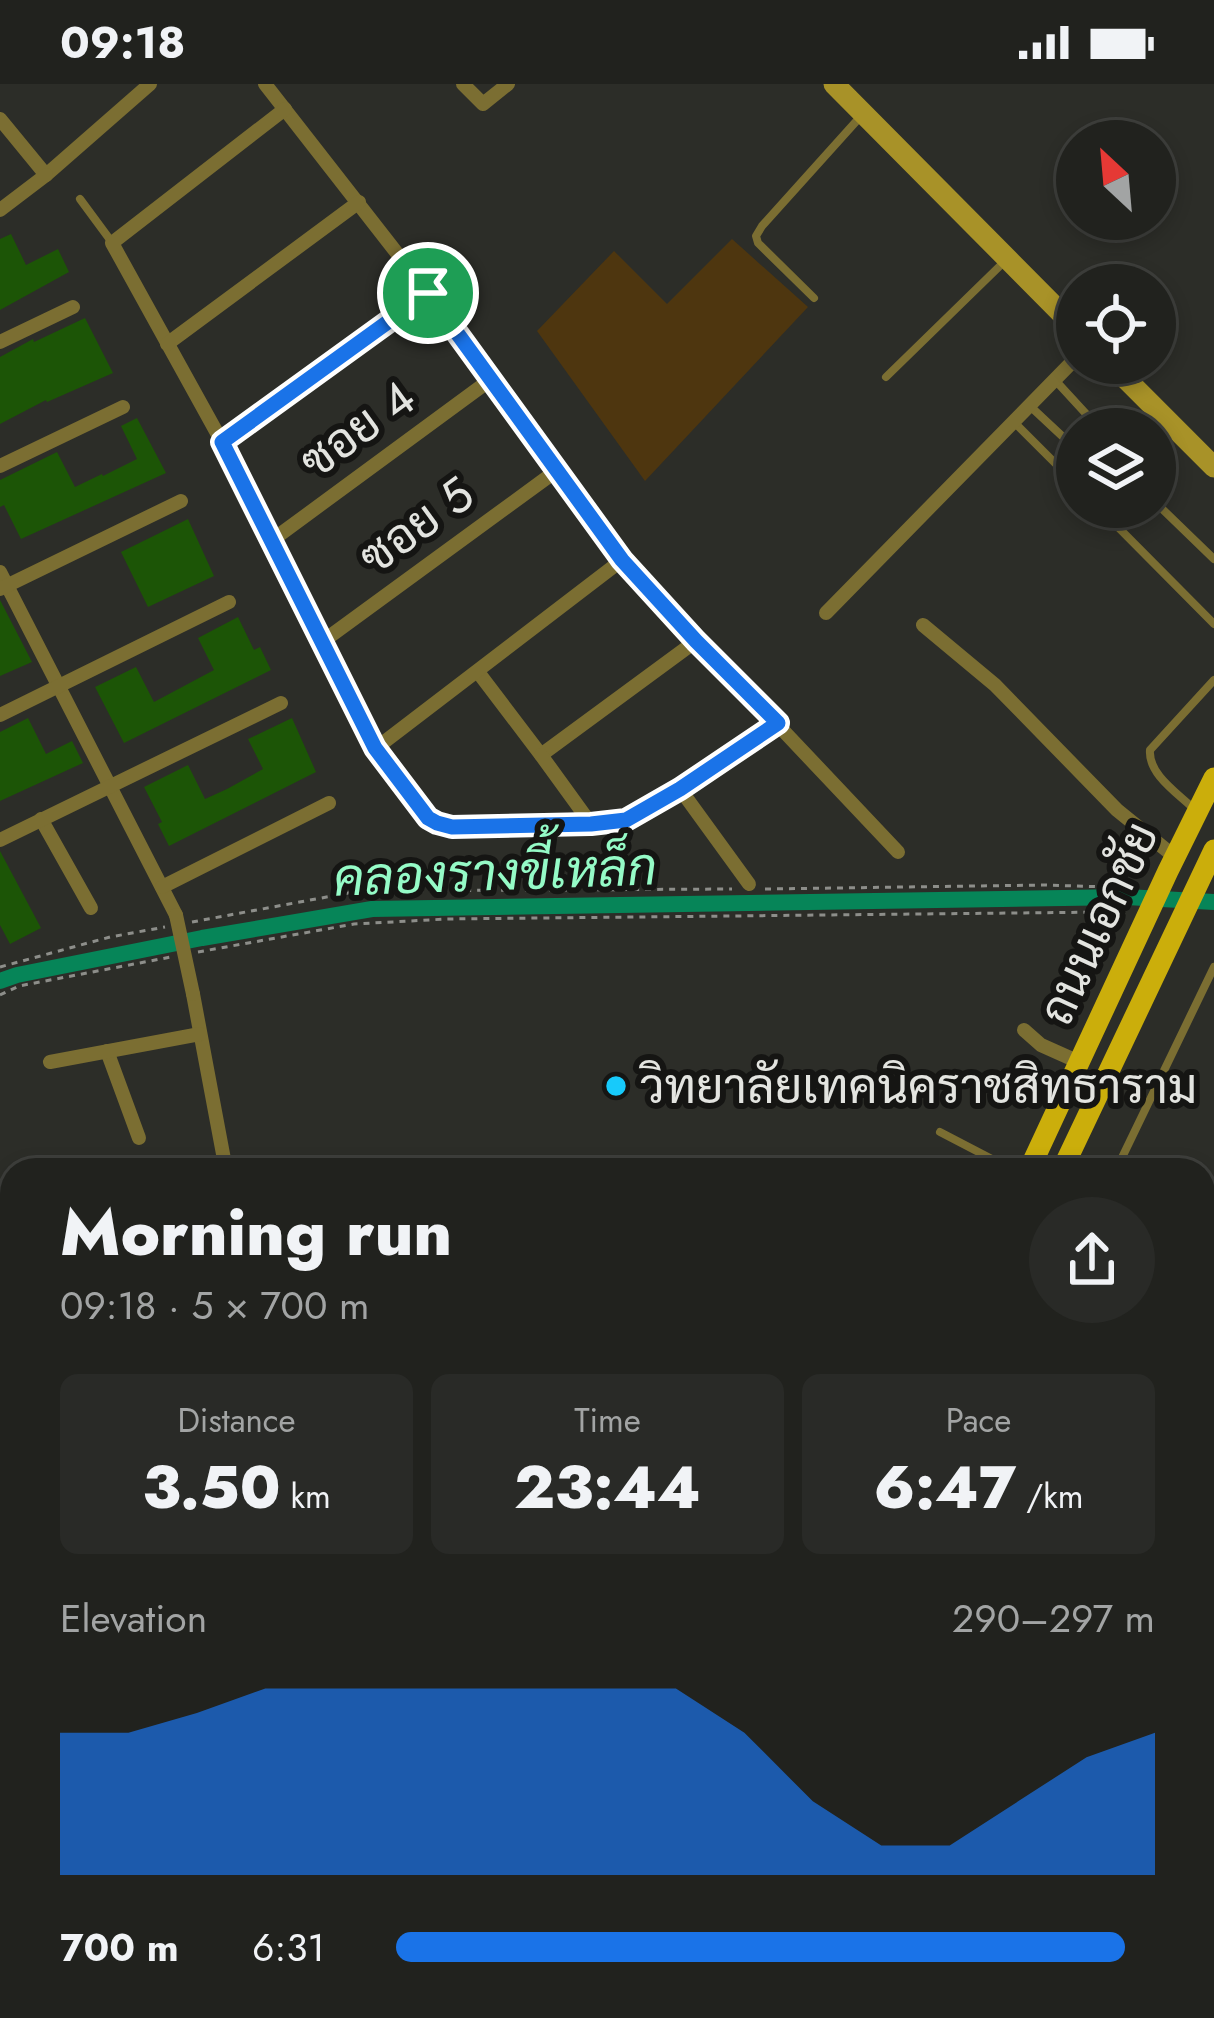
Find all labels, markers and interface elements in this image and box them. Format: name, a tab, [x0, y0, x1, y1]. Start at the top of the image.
text: 09:18	[60, 10, 186, 75]
north arrow	[1056, 120, 1176, 240]
map controls	[1056, 120, 1176, 528]
pin	[377, 242, 479, 344]
icon: arrive	[395, 260, 461, 326]
button: locate	[1056, 264, 1176, 384]
street label: ซอย 4	[285, 364, 429, 495]
button: layers	[1056, 408, 1176, 528]
street label: ซอย 5	[345, 460, 488, 591]
street label: ถนนเอกชัย	[1021, 811, 1175, 1036]
water label: คลองรางขี้เหล็ก	[332, 820, 658, 915]
place label: วิทยาลัยเทคนิคราชสิทธาราม	[638, 1052, 1197, 1121]
marker: วิทยาลัยเทคนิคราชสิทธาราม	[603, 1073, 629, 1099]
text: Morning run	[60, 1184, 452, 1280]
button: share	[1029, 1197, 1155, 1323]
text: 09:18 · 5 × 700 m	[60, 1277, 370, 1334]
text: Distance	[177, 1397, 296, 1444]
text: Time	[574, 1397, 641, 1444]
text: Pace	[946, 1397, 1011, 1444]
text: 3.50	[142, 1444, 281, 1531]
text: 23:44	[514, 1444, 701, 1531]
text: 6:47	[873, 1444, 1016, 1531]
text: km	[281, 1473, 331, 1520]
text: /km	[1016, 1473, 1084, 1520]
text: Elevation	[60, 1590, 207, 1647]
text: 290–297 m	[952, 1590, 1155, 1647]
text: 700 m	[60, 1919, 179, 1976]
text: 6:31	[252, 1919, 325, 1976]

